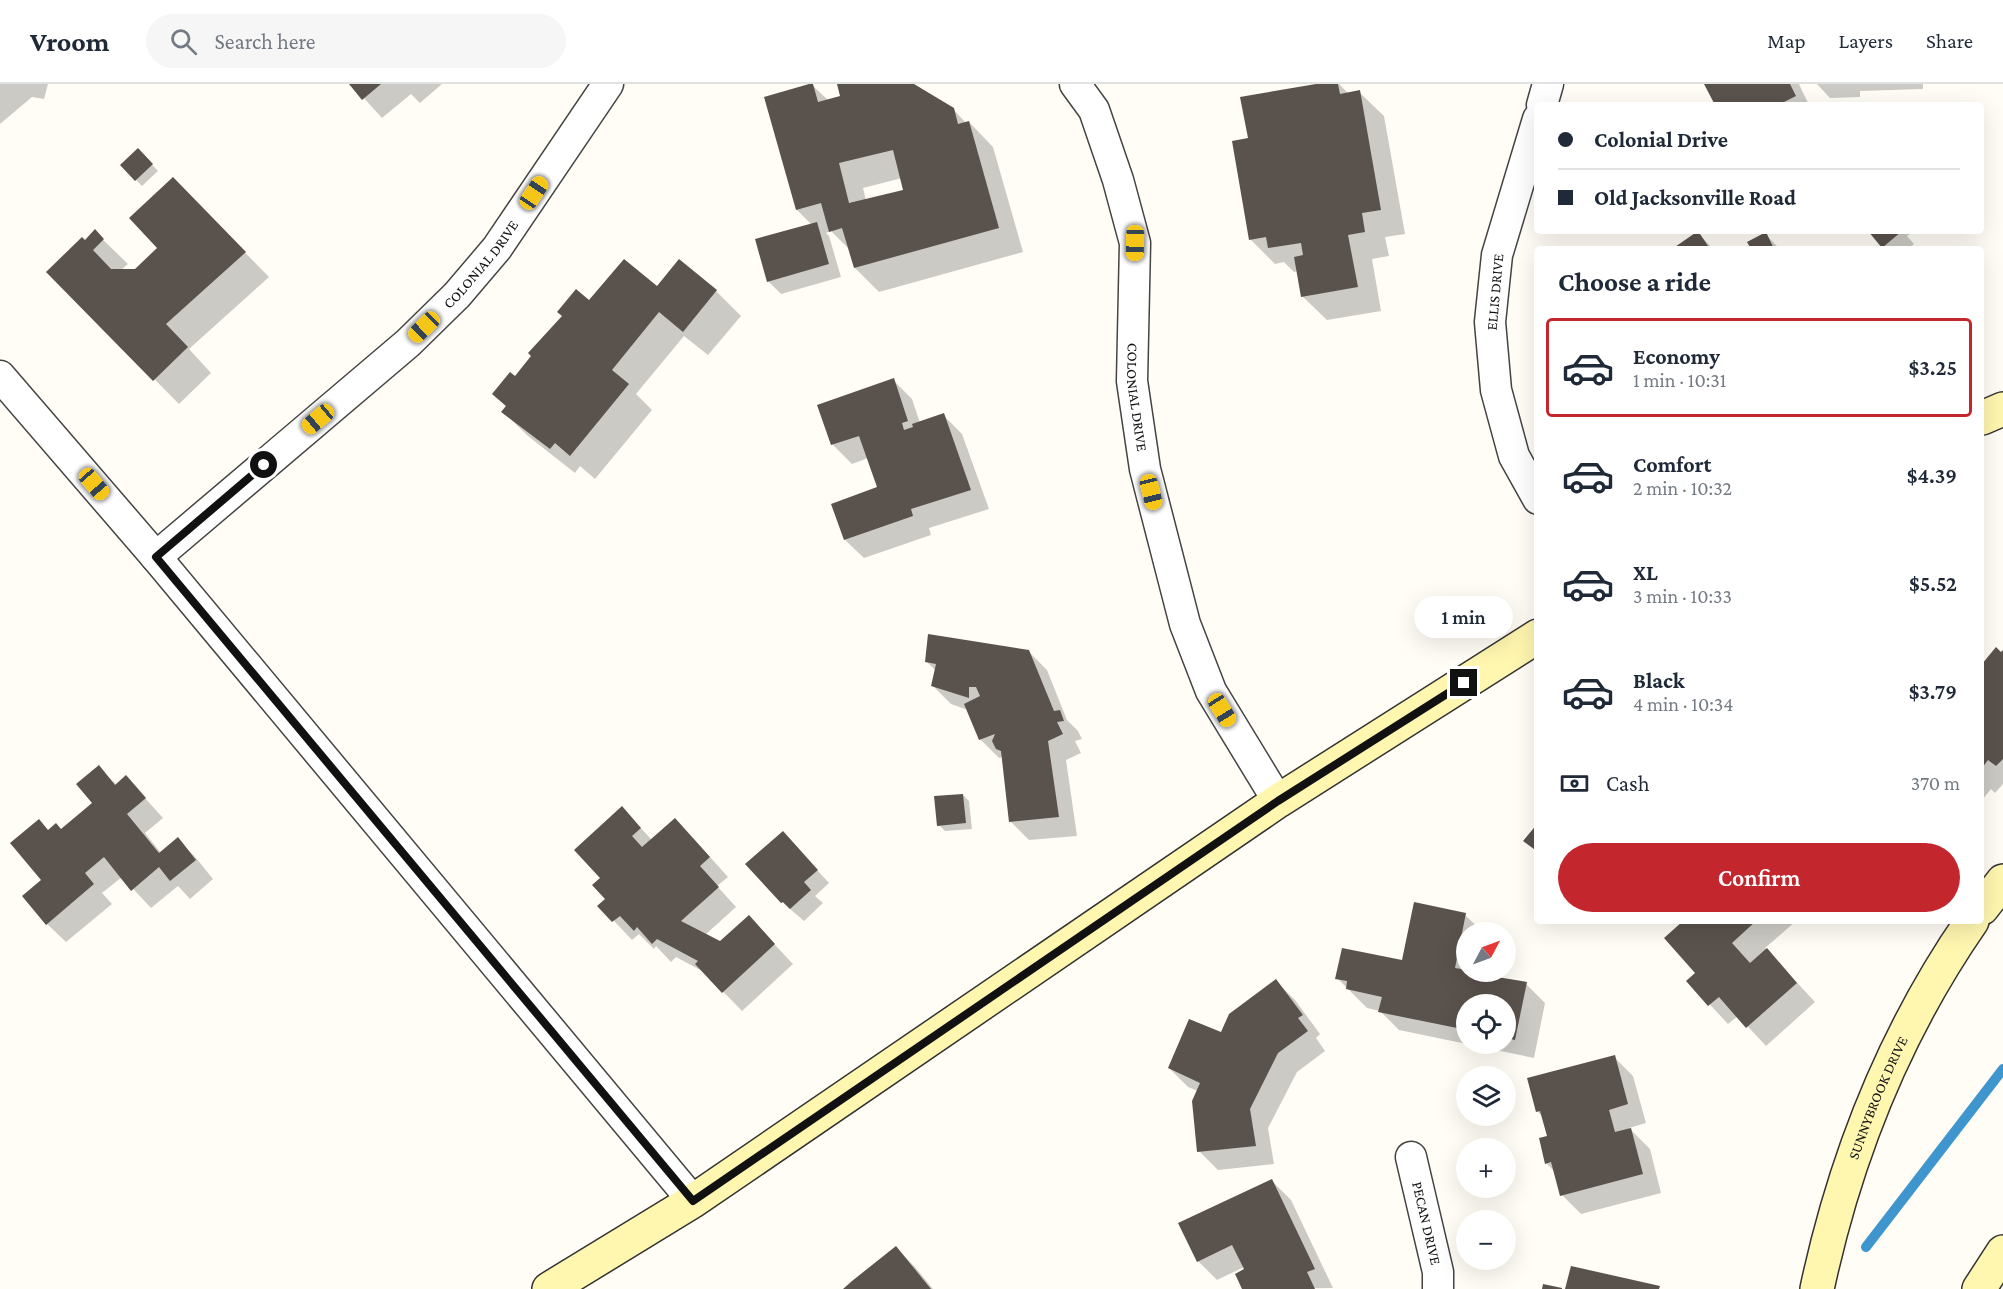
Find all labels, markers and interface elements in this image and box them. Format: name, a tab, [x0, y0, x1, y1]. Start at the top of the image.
search box	[146, 14, 566, 68]
icon: search	[167, 25, 200, 58]
text: Vroom	[30, 26, 110, 57]
text: Search here	[215, 29, 315, 54]
text: Map	[1767, 29, 1806, 53]
text: Layers	[1839, 29, 1893, 53]
text: Share	[1926, 29, 1973, 53]
text: Colonial Drive	[1594, 127, 1728, 152]
car	[516, 173, 552, 213]
text: Old Jacksonville Road	[1594, 185, 1796, 210]
street label: COLONIAL DRIVE	[440, 217, 521, 312]
car	[1126, 225, 1144, 261]
street label: ELLIS DRIVE	[1484, 253, 1506, 331]
text: Choose a ride	[1558, 267, 1711, 297]
car	[405, 308, 443, 346]
icon: car	[1561, 341, 1615, 395]
street label: COLONIAL DRIVE	[1124, 343, 1150, 453]
text: Economy	[1633, 344, 1720, 369]
text: $3.25	[1909, 355, 1957, 380]
text: 1 min · 10:31	[1633, 369, 1726, 391]
car	[298, 401, 338, 437]
icon: car	[1561, 449, 1615, 503]
route start	[250, 451, 277, 478]
text: Comfort	[1633, 452, 1711, 477]
text: $4.39	[1907, 463, 1957, 488]
car	[75, 465, 113, 503]
car	[1138, 472, 1164, 512]
text: 2 min · 10:32	[1633, 477, 1732, 499]
icon: car	[1561, 557, 1615, 611]
text: XL	[1633, 560, 1658, 585]
text: $5.52	[1909, 571, 1957, 596]
text: 3 min · 10:33	[1633, 585, 1732, 607]
callout: 1 min	[1414, 596, 1514, 638]
text: 1 min	[1441, 606, 1486, 628]
icon: car	[1561, 665, 1615, 719]
text: Black	[1633, 668, 1685, 693]
route end	[1450, 669, 1477, 696]
text: $3.79	[1909, 679, 1957, 704]
car	[1205, 690, 1239, 730]
text: 4 min · 10:34	[1633, 693, 1734, 715]
icon: cash	[1558, 767, 1591, 800]
text: Cash	[1606, 771, 1650, 796]
text: 370 m	[1911, 772, 1960, 794]
button: Confirm	[1558, 843, 1960, 912]
north arrow	[1456, 922, 1516, 982]
map controls	[1456, 922, 1516, 1270]
button: locate	[1456, 994, 1516, 1054]
street label: SUNNYBROOK DRIVE	[1845, 1034, 1911, 1162]
button: layers	[1456, 1066, 1516, 1126]
button: +	[1456, 1138, 1516, 1198]
street label: PECAN DRIVE	[1409, 1180, 1444, 1266]
button: −	[1456, 1210, 1516, 1270]

